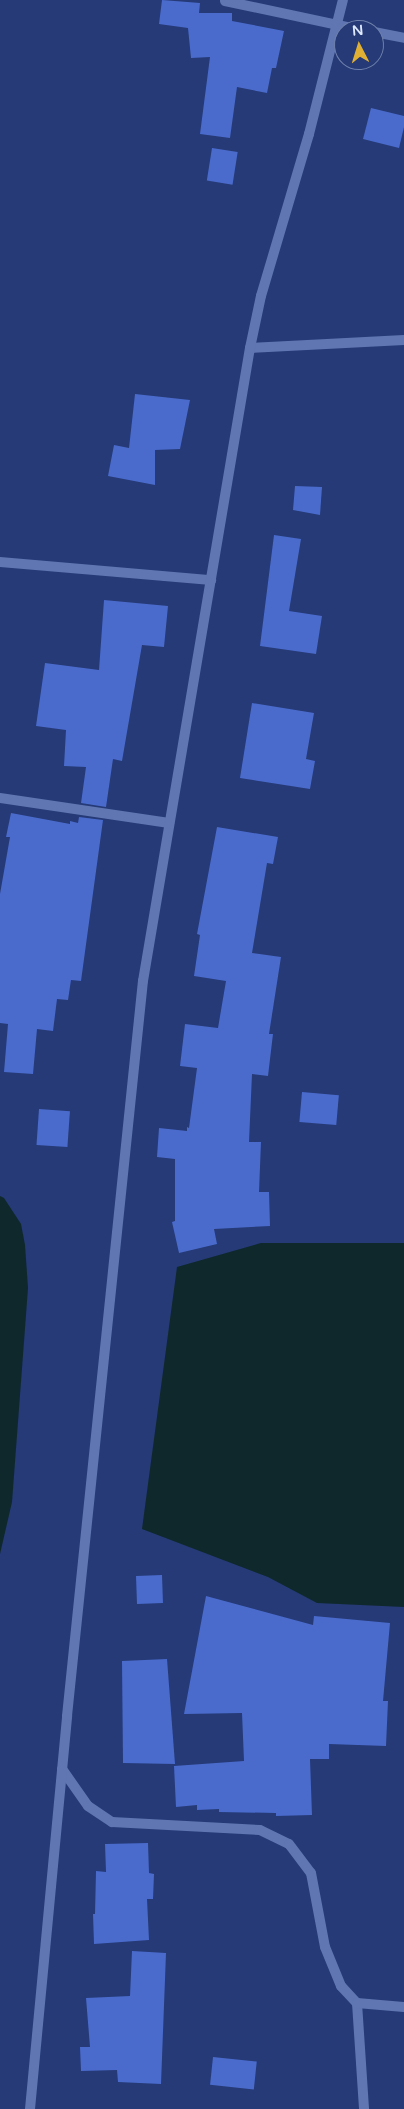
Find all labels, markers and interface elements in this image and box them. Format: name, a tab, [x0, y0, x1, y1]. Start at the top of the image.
north arrow	[334, 20, 384, 70]
text: N	[351, 22, 364, 40]

